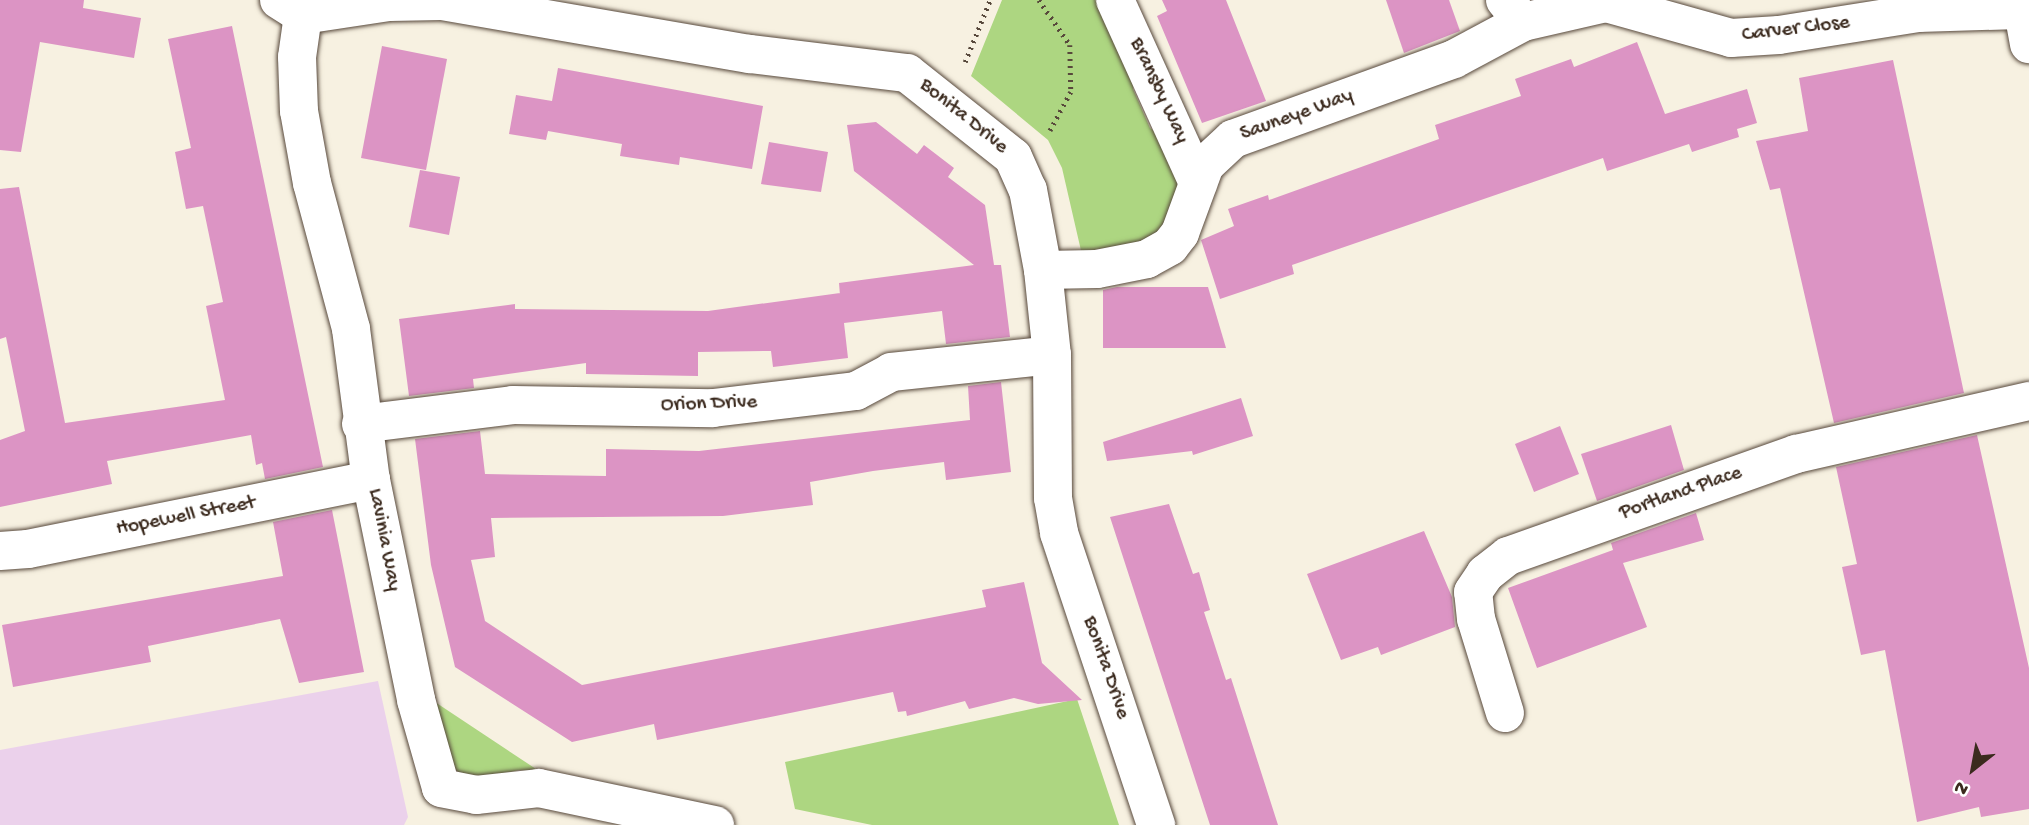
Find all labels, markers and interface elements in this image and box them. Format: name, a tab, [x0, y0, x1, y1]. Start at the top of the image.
street label: Carver Close	[1741, 11, 1851, 49]
street label: Bransby Way	[1123, 34, 1193, 148]
street label: Bonita Drive	[913, 73, 1013, 161]
street label: Sauneye Way	[1237, 84, 1357, 148]
street label: Orion Drive	[660, 391, 758, 419]
street label: Portland Place	[1616, 461, 1746, 527]
street label: Lavinia Way	[361, 486, 405, 594]
street label: Hopewell Street	[114, 491, 258, 543]
street label: Bonita Drive	[1076, 613, 1134, 723]
north arrow	[1938, 734, 2008, 804]
text: N	[1951, 774, 1973, 800]

